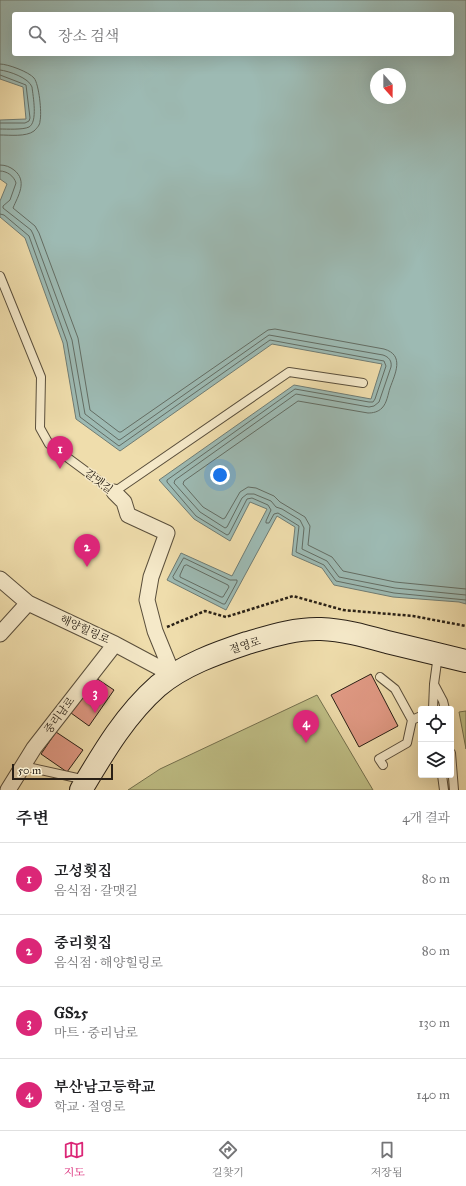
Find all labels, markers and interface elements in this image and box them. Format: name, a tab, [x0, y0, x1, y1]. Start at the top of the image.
search box	[12, 12, 454, 56]
icon: search	[26, 23, 48, 45]
text: 장소 검색	[58, 27, 119, 45]
north arrow	[370, 68, 406, 104]
pin: 1	[47, 436, 73, 469]
your location	[210, 465, 230, 485]
street label: 갈맷길	[82, 467, 115, 496]
pin: 2	[74, 534, 100, 567]
street label: 해양힐링로	[58, 612, 112, 647]
street label: 절영로	[228, 634, 263, 657]
pin: 3	[82, 680, 108, 713]
street label: 중리남로	[41, 694, 78, 736]
map controls	[418, 706, 454, 778]
button: locate	[418, 706, 454, 742]
pin: 4	[293, 710, 319, 743]
button: layers	[418, 742, 454, 778]
scale bar	[12, 762, 113, 781]
text: 50 m	[18, 764, 41, 777]
text: 주변	[16, 808, 49, 829]
text: 4개 결과	[402, 810, 450, 826]
text: 고성횟집	[54, 862, 112, 880]
text: 1	[26, 871, 32, 887]
text: 80 m	[422, 871, 450, 887]
text: 음식점 · 갈맷길	[54, 883, 138, 899]
text: 중리횟집	[54, 934, 112, 952]
text: 2	[26, 943, 32, 959]
text: 80 m	[422, 943, 450, 959]
text: 음식점 · 해양힐링로	[54, 955, 163, 971]
text: GS25	[54, 1004, 88, 1022]
text: 3	[26, 1015, 32, 1031]
text: 130 m	[418, 1015, 450, 1031]
text: 마트 · 중리남로	[54, 1025, 138, 1041]
text: 부산남고등학교	[54, 1078, 155, 1096]
text: 4	[25, 1087, 33, 1103]
text: 140 m	[416, 1087, 450, 1103]
text: 학교 · 절영로	[54, 1099, 125, 1115]
tab: 지도	[63, 1139, 85, 1179]
tab: 길찾기	[212, 1139, 244, 1179]
tab: 저장됨	[371, 1139, 403, 1179]

